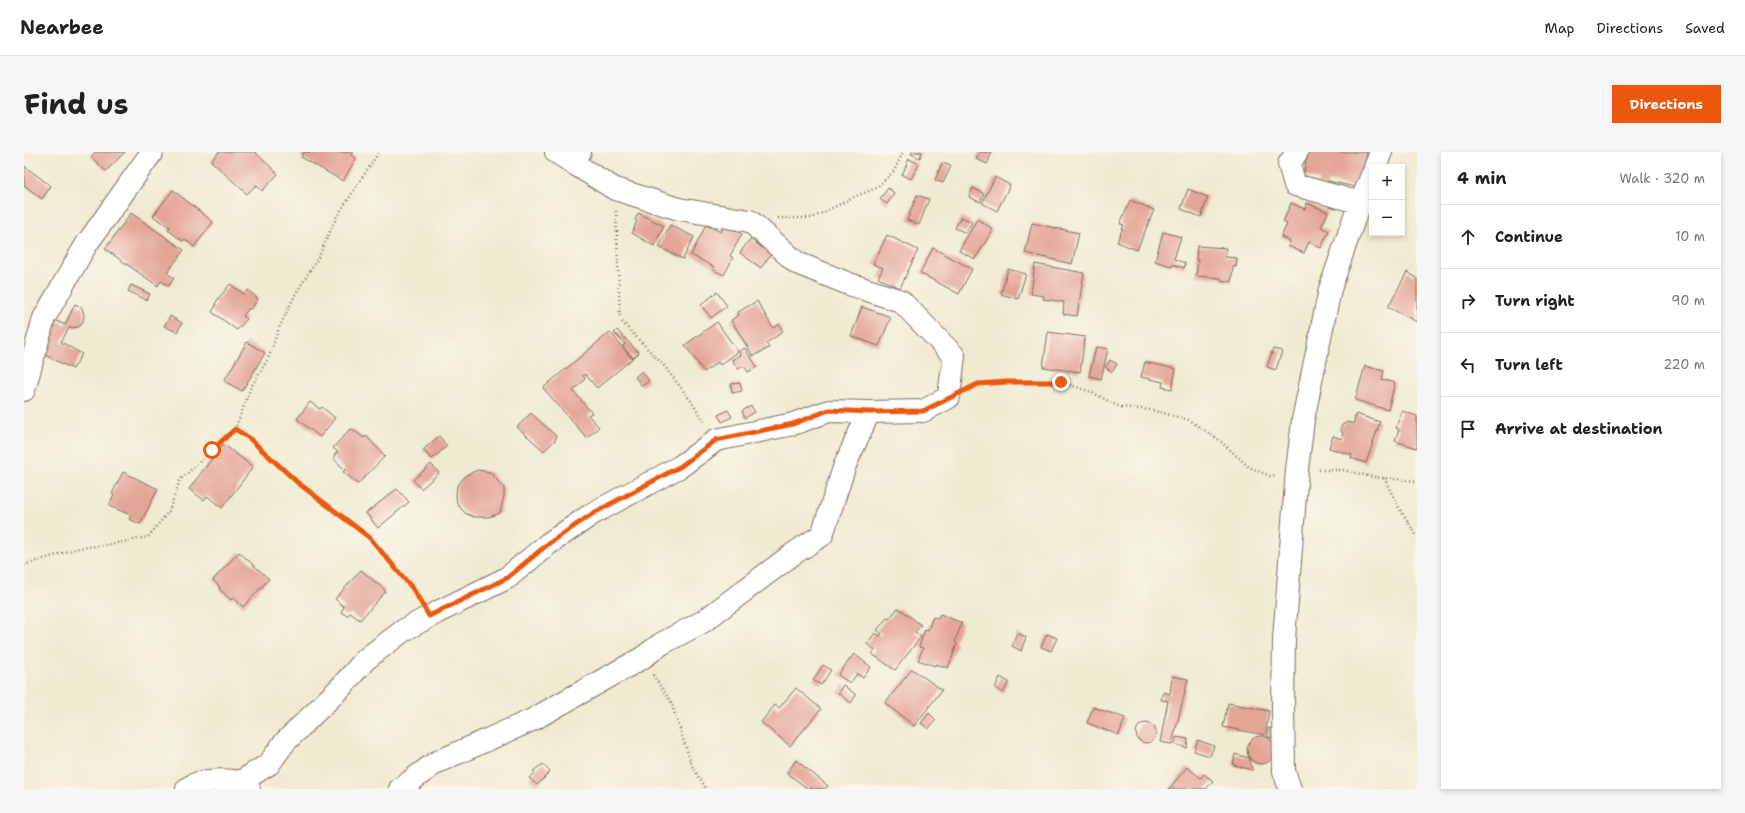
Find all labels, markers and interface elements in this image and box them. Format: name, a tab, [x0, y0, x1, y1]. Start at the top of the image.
text: Nearbee	[20, 15, 104, 40]
text: Map	[1545, 19, 1575, 37]
text: Directions	[1597, 19, 1663, 37]
text: Saved	[1685, 19, 1725, 37]
text: Find us	[24, 85, 129, 123]
button: Directions	[1612, 85, 1721, 123]
map controls	[1369, 164, 1405, 236]
button: +	[1369, 164, 1405, 200]
text: 4 min	[1457, 167, 1507, 189]
text: Walk · 320 m	[1619, 170, 1705, 187]
button: −	[1369, 200, 1405, 236]
icon: ahead	[1457, 226, 1479, 248]
text: Continue	[1495, 227, 1563, 247]
text: 10 m	[1675, 228, 1705, 245]
icon: right	[1457, 290, 1479, 312]
text: Turn right	[1495, 291, 1575, 311]
text: 90 m	[1671, 292, 1705, 309]
icon: left	[1457, 354, 1479, 376]
text: Turn left	[1495, 355, 1563, 375]
text: 220 m	[1663, 356, 1705, 373]
route end	[1052, 373, 1070, 391]
icon: arrive	[1457, 418, 1479, 440]
text: Arrive at destination	[1495, 419, 1663, 439]
route start	[203, 441, 221, 459]

